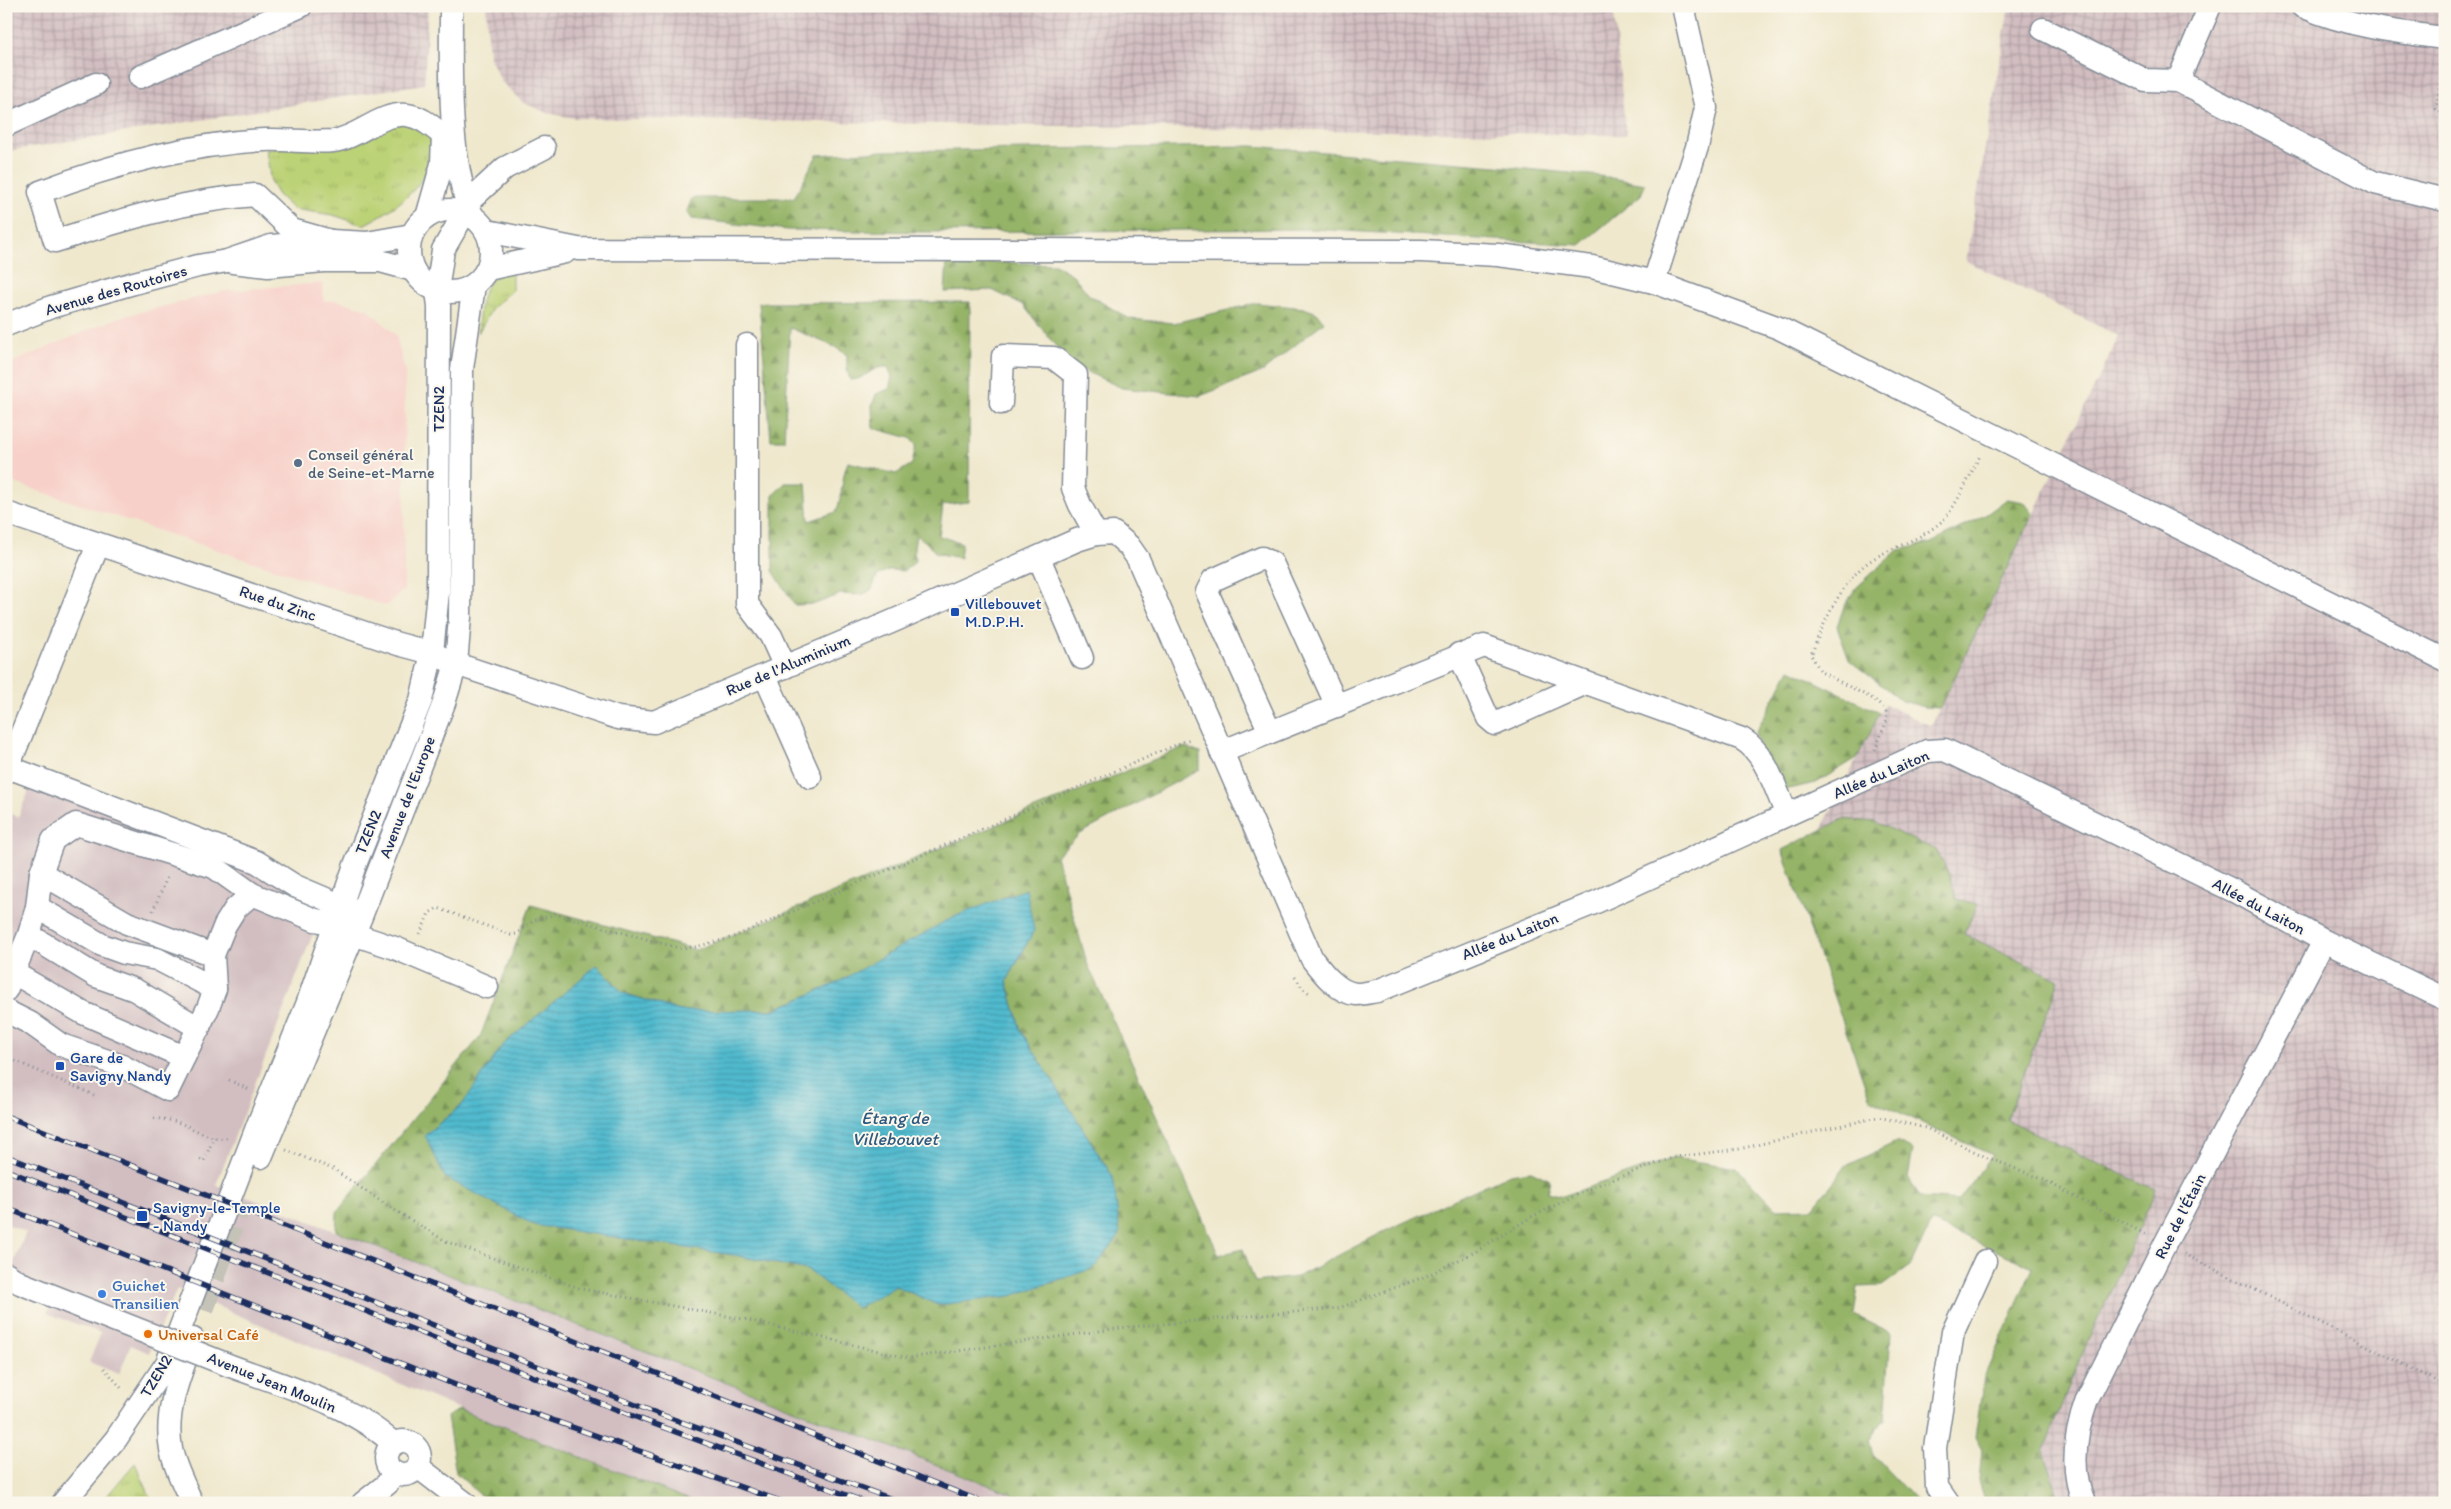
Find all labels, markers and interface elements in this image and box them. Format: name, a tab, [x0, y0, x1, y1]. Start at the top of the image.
street label: Avenue des Routoires	[43, 261, 189, 319]
street label: TZEN2	[429, 385, 448, 432]
place label: Conseil général de Seine-et-Marne	[308, 445, 435, 482]
marker: Conseil général de Seine-et-Marne	[292, 457, 304, 469]
street label: Rue du Zinc	[237, 581, 319, 625]
place label: Villebouvet M.D.P.H.	[965, 594, 1041, 631]
marker: Villebouvet M.D.P.H.	[949, 606, 961, 618]
street label: Rue de l'Aluminium	[723, 630, 854, 700]
street label: Avenue de l'Europe	[375, 733, 439, 861]
street label: Allée du Laiton	[1830, 745, 1932, 803]
street label: TZEN2	[351, 807, 386, 857]
street label: Allée du Laiton	[2209, 874, 2309, 939]
street label: Allée du Laiton	[1459, 908, 1561, 964]
place label: Gare de Savigny Nandy	[70, 1048, 171, 1085]
marker: Gare de Savigny Nandy	[54, 1060, 66, 1072]
water label: Étang de Villebouvet	[852, 1107, 940, 1150]
street label: Rue de l'Étain	[2150, 1170, 2210, 1262]
place label: Savigny-le-Temple - Nandy	[153, 1198, 281, 1235]
marker: Savigny-le-Temple - Nandy	[135, 1209, 149, 1223]
place label: Guichet Transilien	[112, 1276, 180, 1313]
marker: Guichet Transilien	[96, 1288, 108, 1300]
place label: Universal Café	[158, 1325, 259, 1344]
marker: Universal Café	[142, 1328, 154, 1340]
street label: Avenue Jean Moulin	[205, 1347, 339, 1417]
street label: TZEN2	[136, 1351, 176, 1401]

